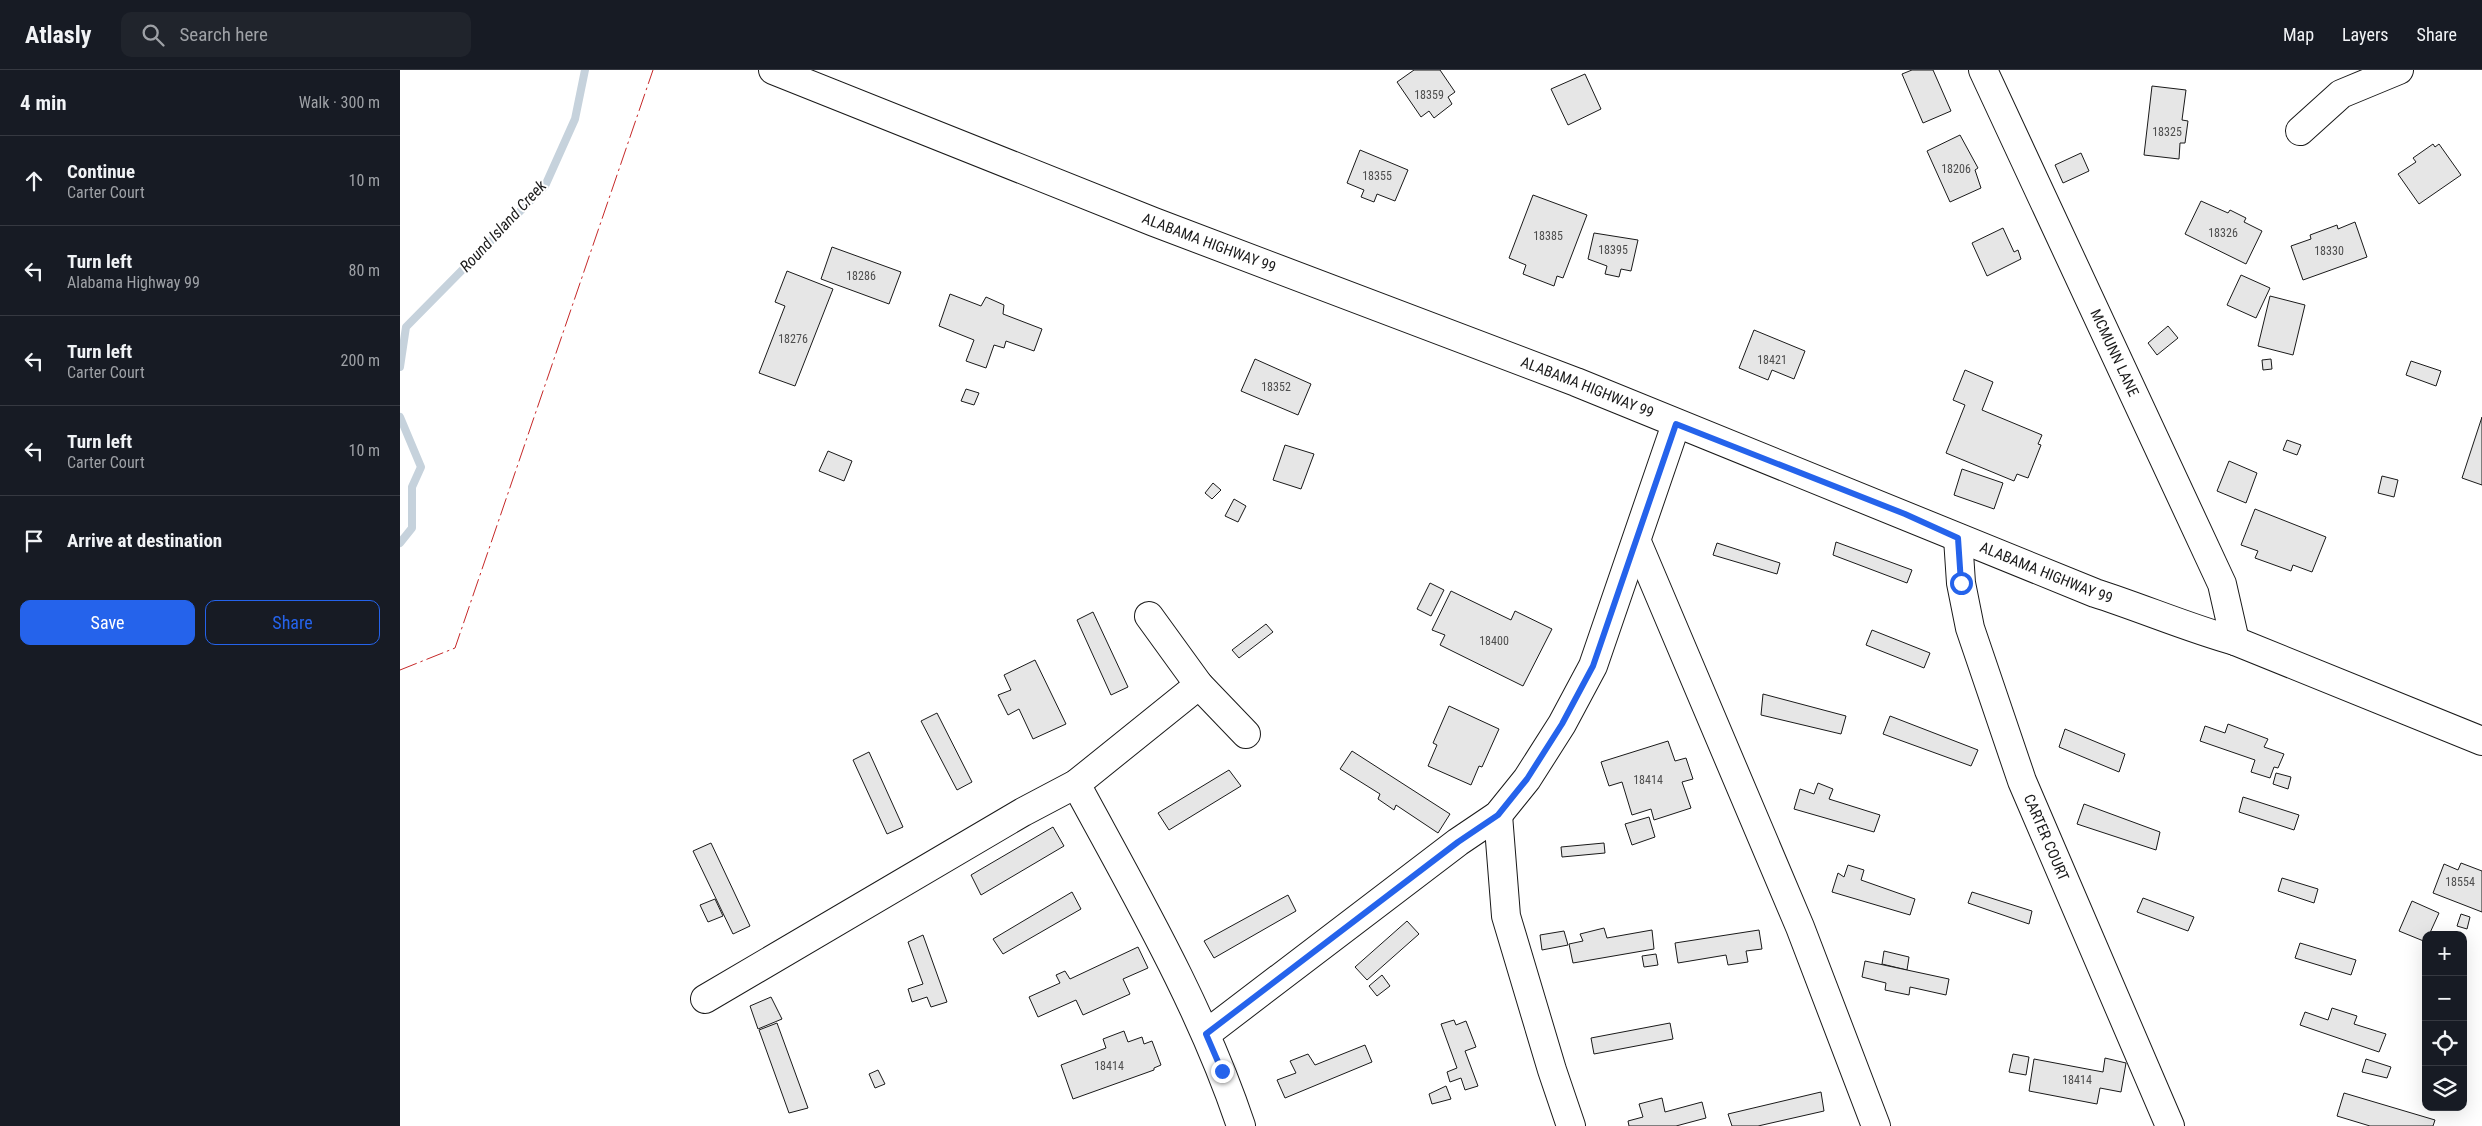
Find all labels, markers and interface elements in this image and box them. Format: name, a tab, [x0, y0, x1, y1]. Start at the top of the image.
search box	[121, 12, 471, 57]
text: Atlasly	[25, 21, 91, 49]
icon: search	[139, 21, 167, 49]
text: Search here	[179, 23, 268, 46]
text: Map	[2283, 24, 2314, 45]
text: Layers	[2342, 24, 2389, 45]
text: Share	[2417, 24, 2457, 45]
house number: 18359	[1414, 88, 1444, 102]
text: 4 min	[20, 91, 67, 115]
text: Walk · 300 m	[299, 93, 380, 112]
house number: 18325	[2152, 125, 2182, 139]
text: Continue	[67, 160, 135, 183]
house number: 18206	[1941, 162, 1971, 176]
icon: ahead	[20, 167, 48, 195]
house number: 18355	[1362, 169, 1392, 183]
text: 10 m	[348, 171, 380, 190]
water label: Round Island Creek	[456, 176, 551, 276]
text: Carter Court	[67, 183, 145, 202]
street label: ALABAMA HIGHWAY 99	[1140, 209, 1278, 276]
house number: 18326	[2208, 226, 2238, 240]
house number: 18385	[1533, 229, 1563, 243]
house number: 18395	[1598, 243, 1628, 257]
house number: 18330	[2314, 244, 2344, 258]
text: Turn left	[67, 250, 132, 273]
icon: left	[20, 257, 48, 285]
text: 80 m	[348, 261, 380, 280]
house number: 18286	[846, 269, 876, 283]
text: Alabama Highway 99	[67, 273, 200, 292]
street label: MCMUNN LANE	[2086, 306, 2143, 400]
house number: 18276	[778, 332, 808, 346]
text: Turn left	[67, 340, 132, 363]
icon: left	[20, 347, 48, 375]
text: 200 m	[341, 351, 380, 370]
street label: ALABAMA HIGHWAY 99	[1518, 353, 1657, 422]
house number: 18421	[1757, 353, 1787, 367]
text: Carter Court	[67, 363, 145, 382]
house number: 18352	[1261, 380, 1291, 394]
text: Turn left	[67, 430, 132, 453]
icon: left	[20, 437, 48, 465]
text: 10 m	[348, 441, 380, 460]
text: Carter Court	[67, 453, 145, 472]
icon: arrive	[20, 527, 48, 555]
text: Arrive at destination	[67, 529, 222, 552]
street label: ALABAMA HIGHWAY 99	[1977, 538, 2115, 607]
route start	[1950, 572, 1973, 595]
button: Save	[20, 600, 195, 645]
button: Share	[205, 600, 380, 645]
house number: 18400	[1479, 634, 1509, 648]
house number: 18414	[1633, 773, 1663, 787]
street label: CARTER COURT	[2020, 791, 2073, 884]
house number: 18554	[2445, 875, 2475, 889]
map controls	[2422, 931, 2467, 1111]
button: +	[2422, 931, 2467, 976]
button: −	[2422, 976, 2467, 1021]
button: locate	[2422, 1021, 2467, 1066]
house number: 18414	[1094, 1059, 1124, 1073]
route end	[1211, 1060, 1234, 1083]
button: layers	[2422, 1066, 2467, 1111]
house number: 18414	[2062, 1073, 2092, 1087]

